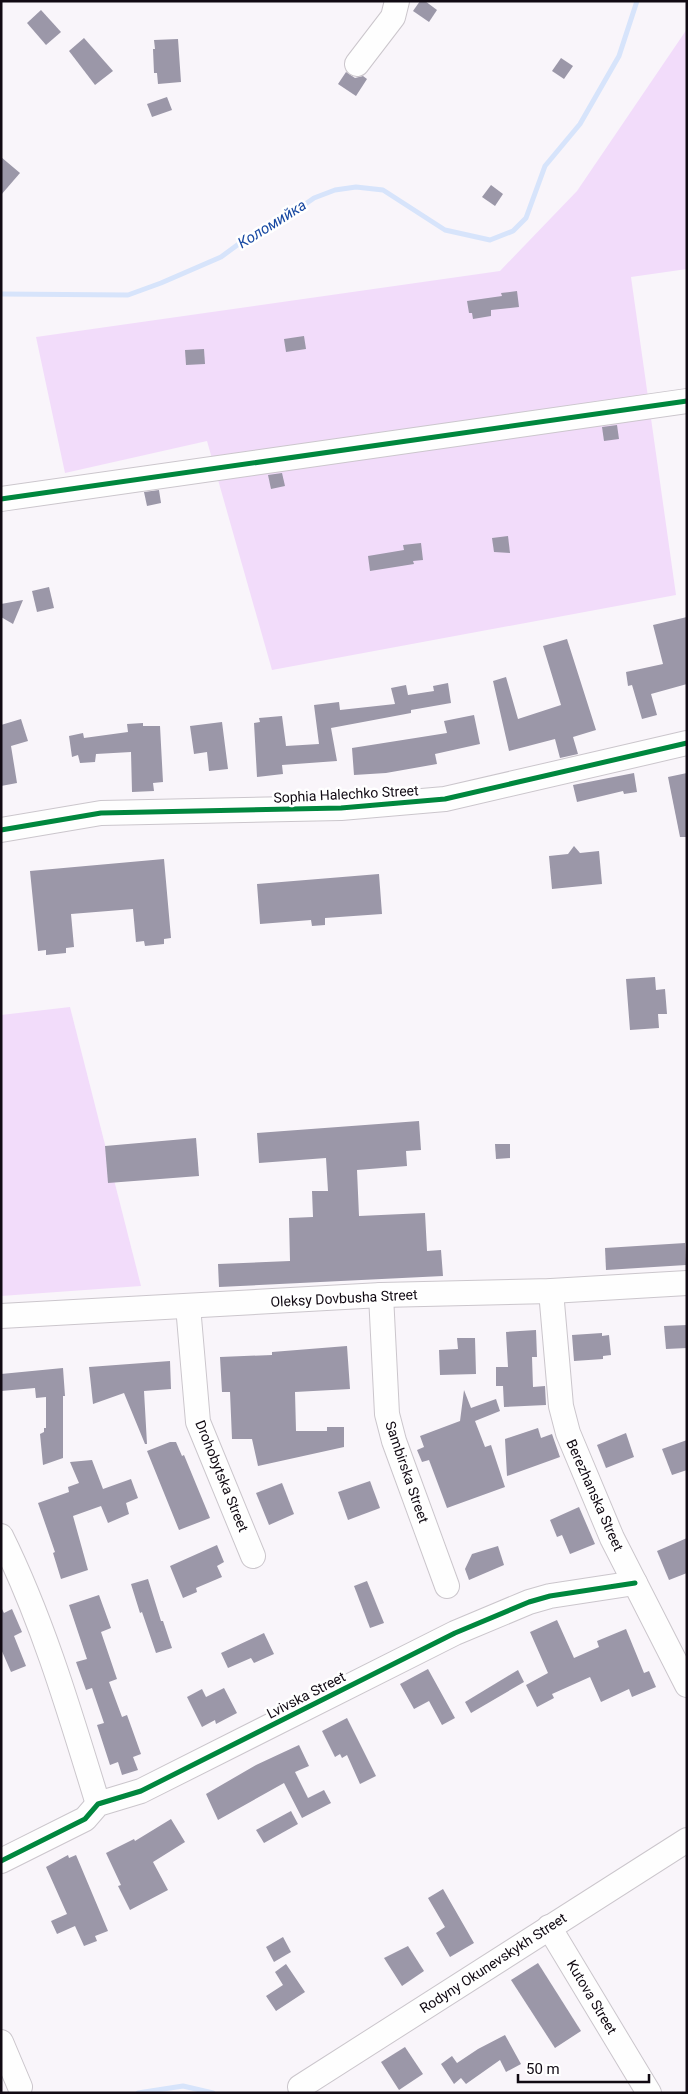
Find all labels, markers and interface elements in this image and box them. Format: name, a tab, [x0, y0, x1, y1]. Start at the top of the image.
water label: Коломийка	[234, 196, 310, 252]
street label: Sophia Halechko Street	[273, 782, 419, 806]
street label: Oleksy Dovbusha Street	[270, 1286, 418, 1310]
street label: Drohobytska Street	[192, 1418, 252, 1534]
street label: Sambirska Street	[382, 1419, 432, 1525]
street label: Berezhanska Street	[563, 1437, 627, 1554]
street label: Lvivska Street	[264, 1668, 348, 1722]
street label: Rodyny Okunevskykh Street	[417, 1909, 570, 2016]
street label: Kutova Street	[564, 1957, 621, 2037]
scale bar	[518, 2052, 649, 2084]
text: 50 m	[526, 2060, 560, 2078]

